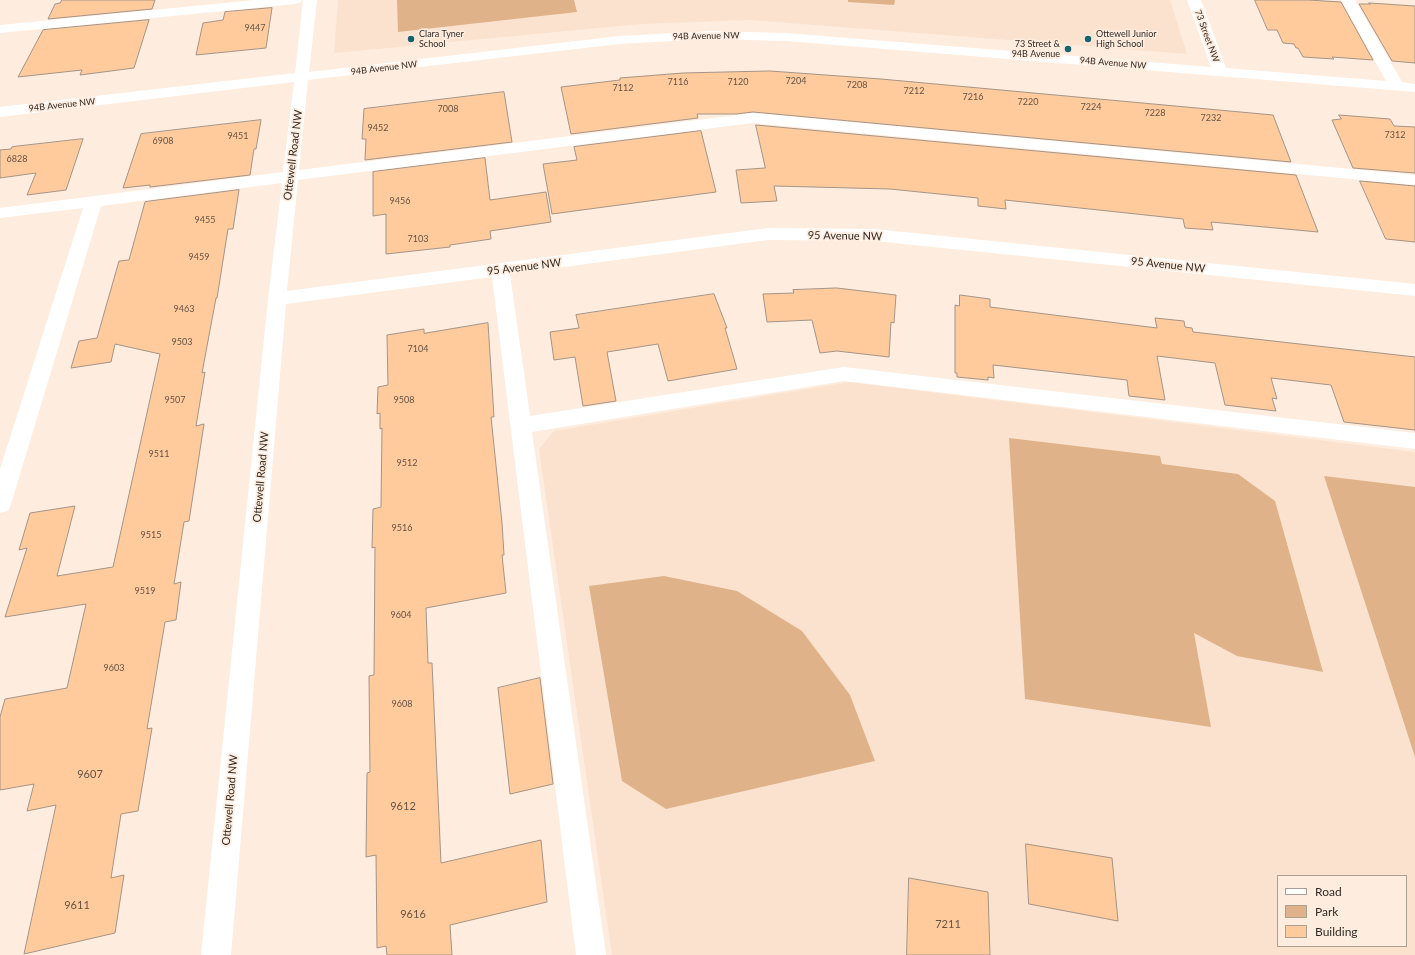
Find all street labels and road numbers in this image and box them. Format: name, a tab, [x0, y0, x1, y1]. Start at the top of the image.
street label: 73 Street NW	[1193, 8, 1221, 64]
street label: 94B Avenue NW	[672, 30, 740, 42]
street label: 94B Avenue NW	[1079, 55, 1147, 71]
street label: 94B Avenue NW	[350, 59, 418, 77]
street label: 94B Avenue NW	[28, 96, 96, 114]
street label: Ottewell Road NW	[281, 109, 305, 201]
street label: 95 Avenue NW	[808, 229, 882, 243]
street label: 95 Avenue NW	[1130, 255, 1206, 275]
street label: 95 Avenue NW	[486, 256, 562, 278]
street label: Ottewell Road NW	[250, 431, 272, 523]
street label: Ottewell Road NW	[219, 754, 241, 846]

